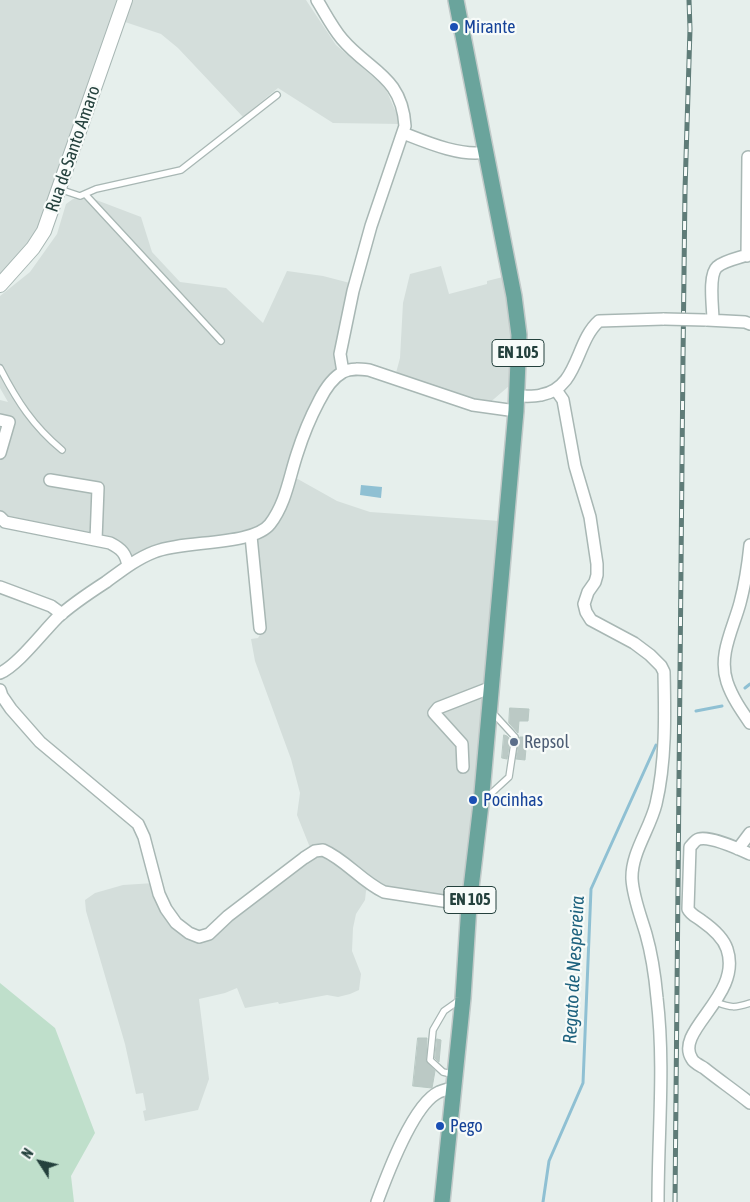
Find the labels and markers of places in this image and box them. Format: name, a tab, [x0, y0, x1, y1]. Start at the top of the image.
place label: Mirante	[464, 16, 515, 38]
marker: Mirante	[448, 21, 460, 33]
place label: Repsol	[524, 731, 569, 753]
marker: Repsol	[508, 736, 520, 748]
place label: Pocinhas	[483, 789, 543, 811]
marker: Pocinhas	[467, 794, 479, 806]
place label: Pego	[450, 1115, 483, 1137]
marker: Pego	[434, 1120, 446, 1132]

